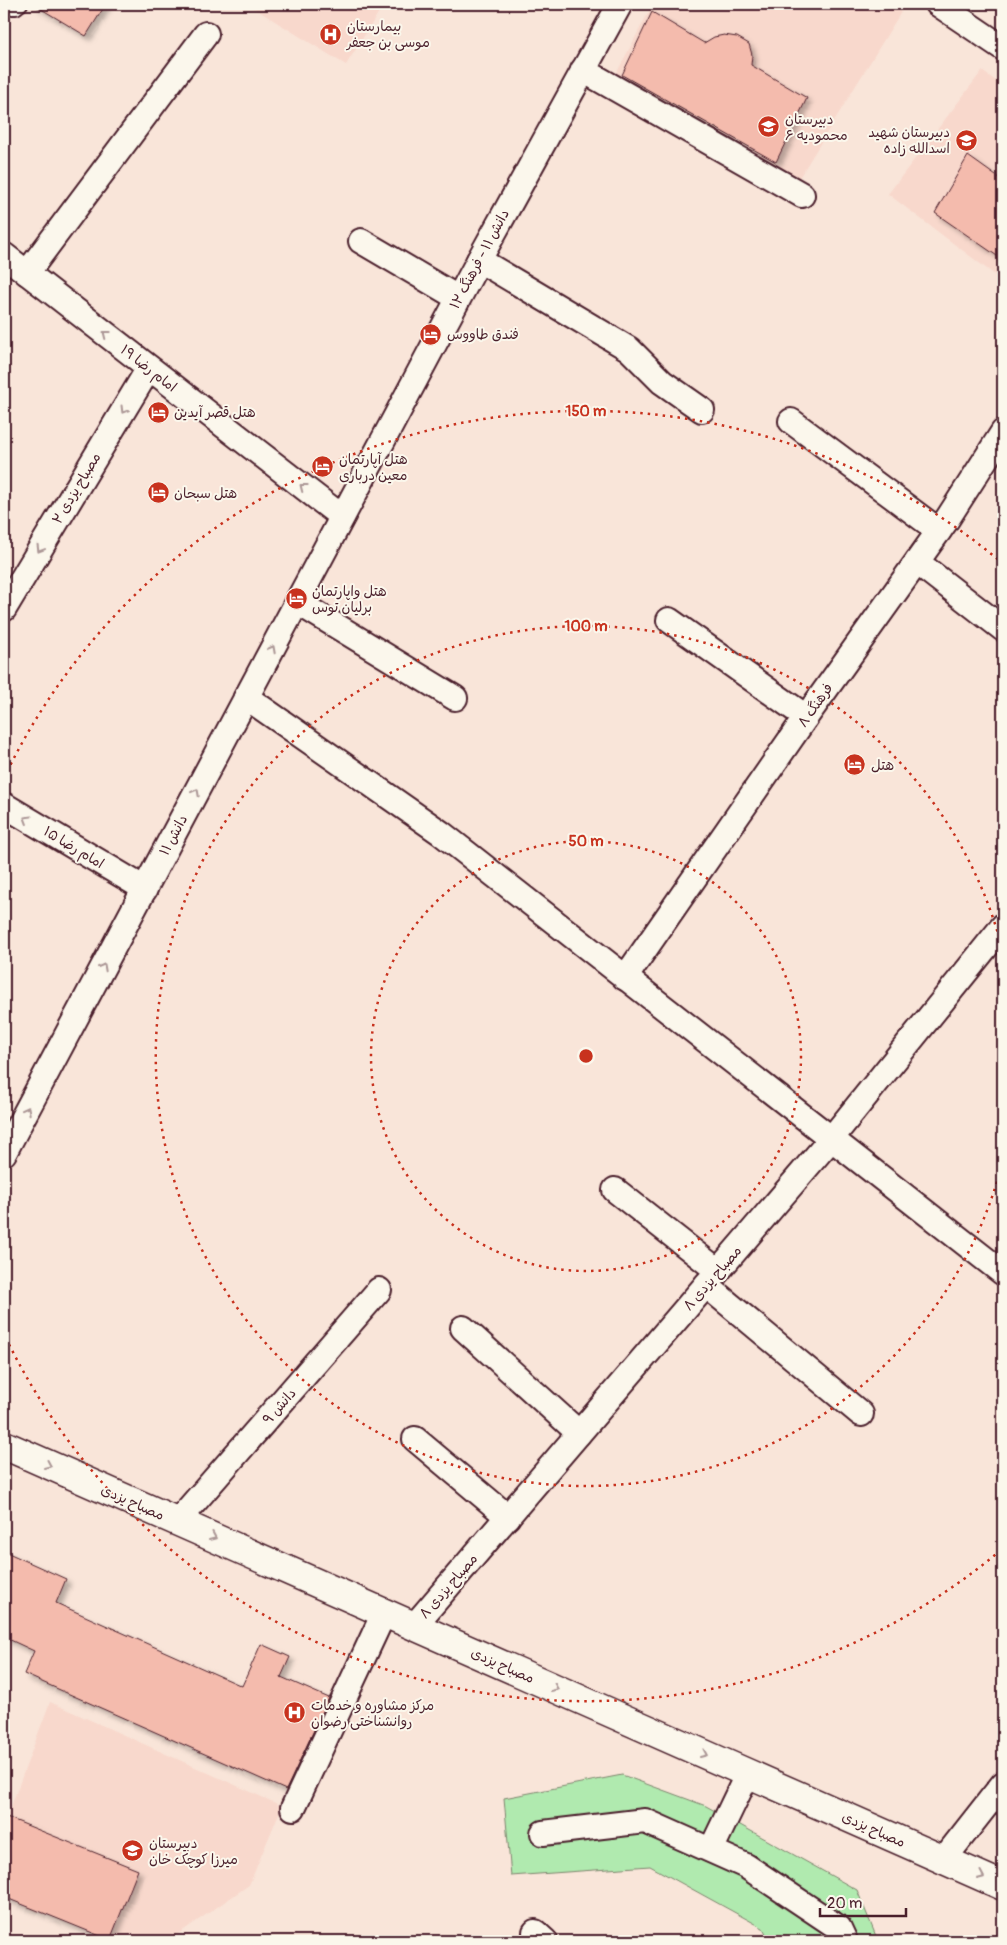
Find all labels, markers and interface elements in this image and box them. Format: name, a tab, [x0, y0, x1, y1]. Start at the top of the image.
place label: بیمارستان موسی بن جعفر	[346, 18, 430, 51]
hospital icon: بیمارستان موسی بن جعفر	[319, 22, 343, 46]
place label: دبیرستان محمودیه ۶	[785, 111, 848, 144]
school or university icon: دبیرستان محمودیه ۶	[757, 115, 781, 139]
place label: دبیرستان شهید اسدالله زاده	[868, 124, 950, 157]
school or university icon: دبیرستان شهید اسدالله زاده	[954, 128, 978, 152]
street label: دانش ۱۱ - فرهنگ ۱۲	[446, 206, 513, 312]
hotel icon: فندق طاووس	[419, 322, 443, 346]
place label: فندق طاووس	[447, 326, 519, 343]
one-way arrow	[102, 331, 111, 340]
street label: امام رضا ۱۹	[116, 341, 180, 397]
hotel icon: هتل قصر آیدین	[146, 400, 170, 424]
text: 150 m	[566, 402, 606, 421]
one-way arrow	[120, 404, 130, 413]
place label: هتل قصر آیدین	[174, 404, 256, 421]
street label: مصباح یزدی ۲	[49, 450, 105, 527]
place label: هتل آپارتمان معین درباری	[339, 451, 408, 484]
hotel icon: هتل آپارتمان معین درباری	[311, 455, 335, 479]
hotel icon: هتل سبحان	[146, 481, 170, 505]
one-way arrow	[299, 484, 309, 493]
place label: هتل سبحان	[174, 485, 237, 502]
one-way arrow	[36, 543, 46, 552]
place label: هتل واپارتمان برلیان توس	[312, 583, 387, 616]
hotel icon: هتل واپارتمان برلیان توس	[284, 587, 308, 611]
text: 100 m	[565, 617, 607, 636]
one-way arrow	[266, 645, 276, 654]
street label: فرهنگ ۸	[794, 680, 837, 731]
hotel icon: هتل	[843, 753, 867, 777]
place label: هتل	[871, 757, 894, 774]
one-way arrow	[189, 789, 199, 798]
street label: دانش ۱۱	[156, 812, 191, 858]
one-way arrow	[24, 815, 33, 825]
street label: امام رضا ۱۵	[39, 823, 107, 874]
text: 50 m	[569, 832, 603, 851]
one-way arrow	[97, 963, 107, 972]
centre of rings	[577, 1047, 595, 1065]
one-way arrow	[21, 1107, 31, 1116]
street label: مصباح یزدی ۸	[680, 1242, 746, 1315]
street label: دانش ۹	[259, 1385, 300, 1428]
one-way arrow	[43, 1458, 52, 1469]
street label: مصباح یزدی	[98, 1481, 167, 1525]
one-way arrow	[208, 1531, 217, 1542]
street label: مصباح یزدی ۸	[416, 1550, 482, 1623]
street label: مصباح یزدی	[468, 1644, 537, 1688]
one-way arrow	[550, 1682, 559, 1692]
place label: مرکز مشاوره و خدمات روانشناختی رضوان	[311, 1697, 434, 1730]
hospital icon: مرکز مشاوره و خدمات روانشناختی رضوان	[283, 1701, 307, 1725]
one-way arrow	[699, 1747, 708, 1758]
street label: مصباح یزدی	[839, 1808, 908, 1852]
place label: دبیرستان میرزا کوچک خان	[149, 1835, 238, 1869]
school or university icon: دبیرستان میرزا کوچک خان	[121, 1839, 145, 1863]
one-way arrow	[976, 1869, 985, 1880]
scale bar	[820, 1885, 906, 1917]
text: 20 m	[827, 1894, 862, 1913]

